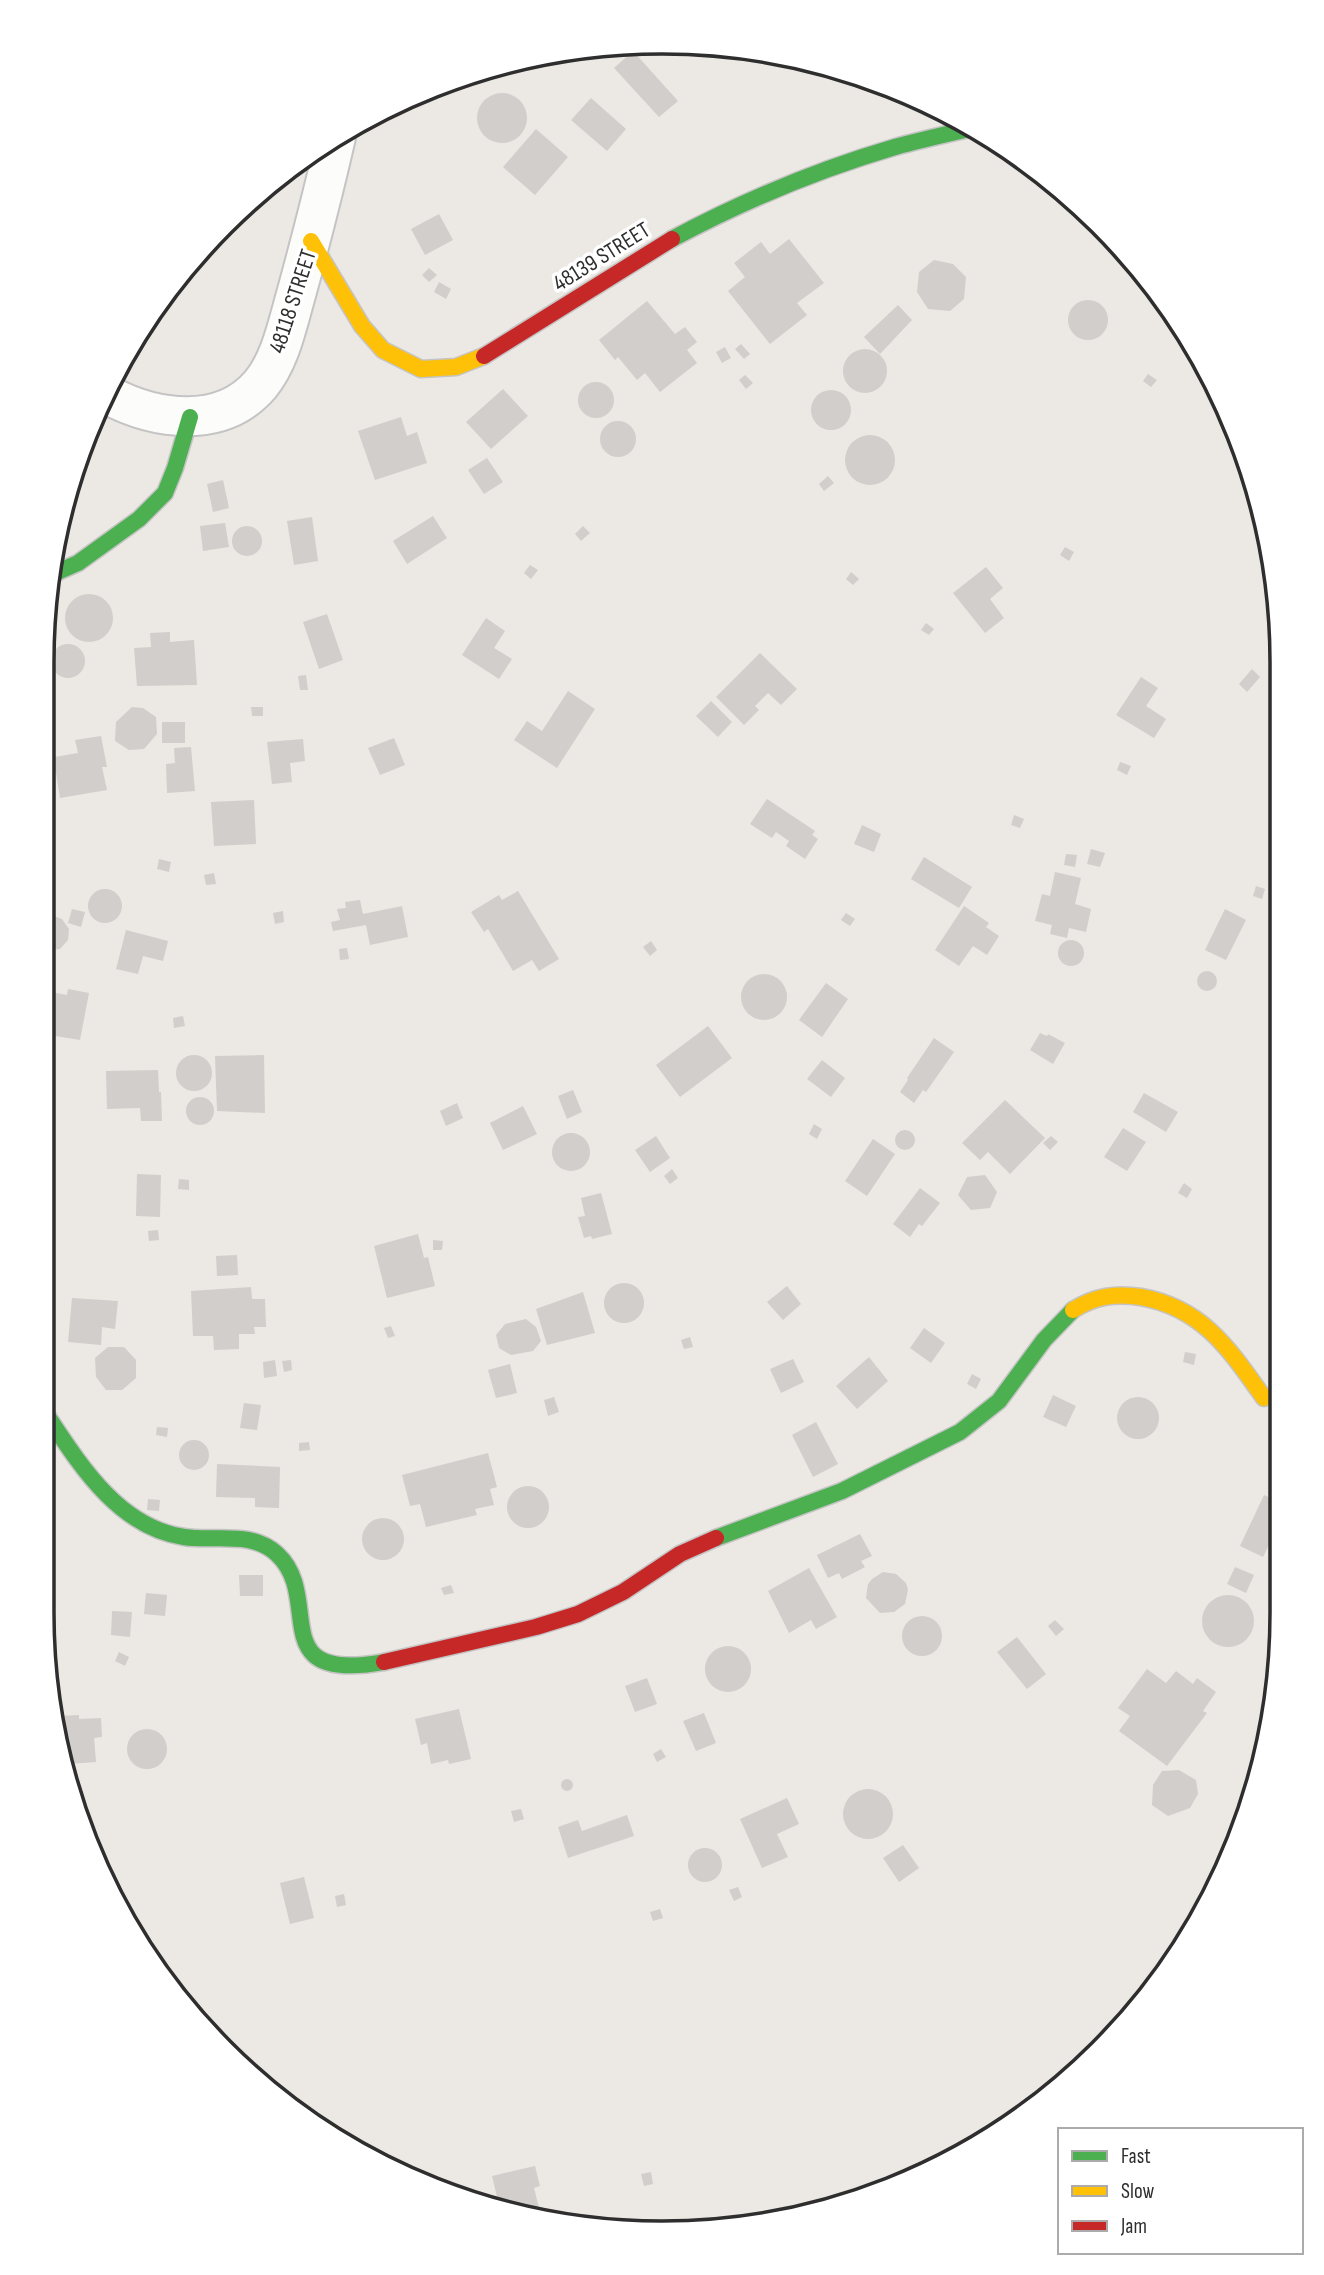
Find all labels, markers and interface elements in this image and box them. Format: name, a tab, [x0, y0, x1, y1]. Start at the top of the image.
street label: 48139 STREET	[548, 216, 655, 298]
street label: 48118 STREET	[263, 246, 323, 357]
legend	[1058, 2128, 1303, 2254]
text: Fast	[1121, 2144, 1151, 2169]
text: Slow	[1121, 2179, 1155, 2204]
text: Jam	[1120, 2214, 1147, 2239]

